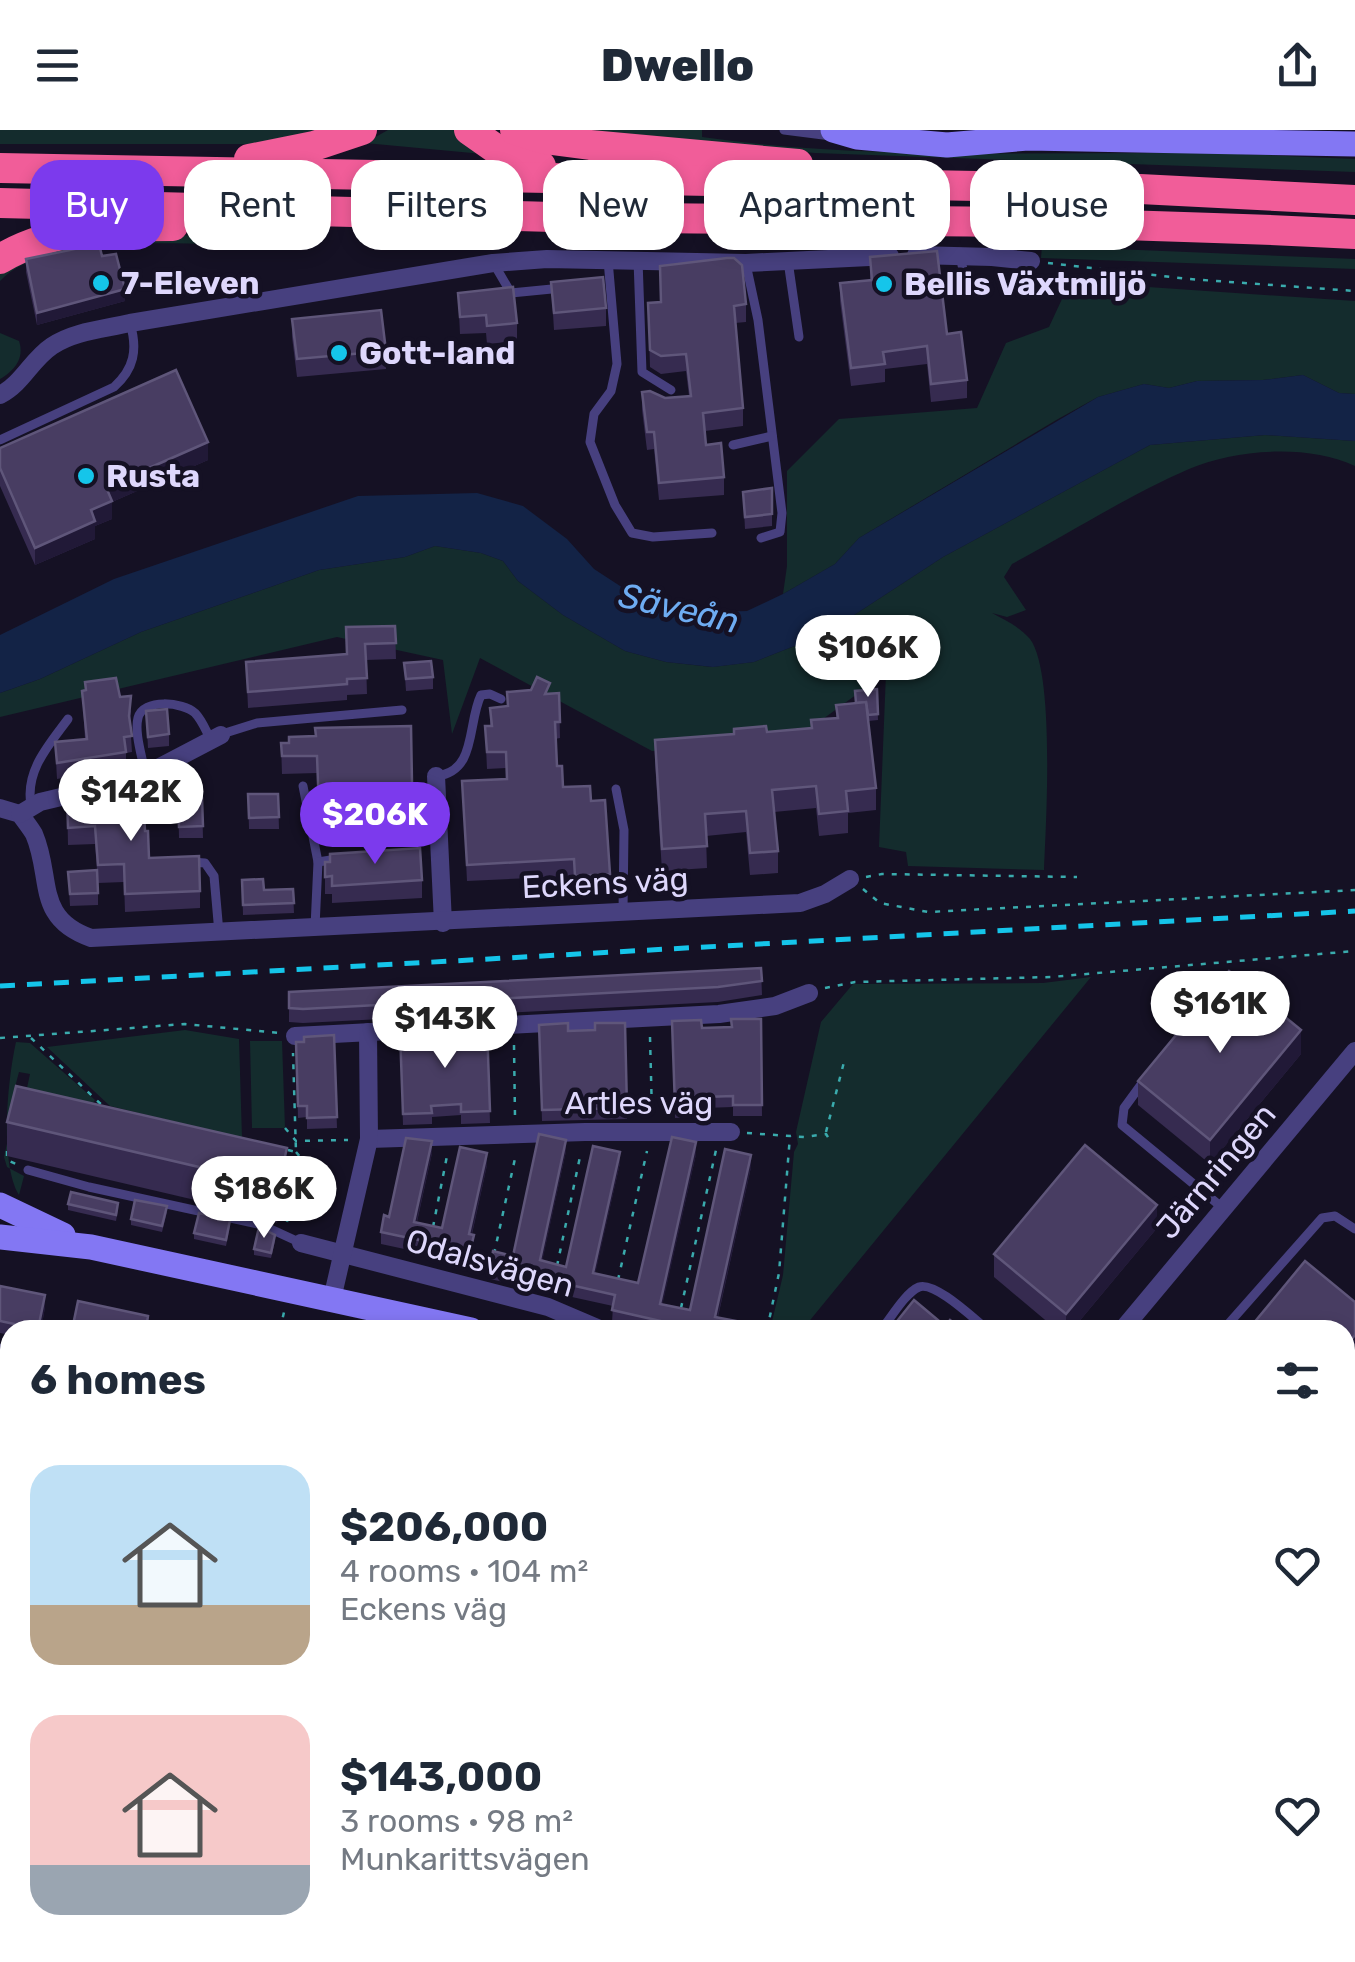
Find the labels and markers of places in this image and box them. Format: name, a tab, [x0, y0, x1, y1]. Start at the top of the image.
place label: 7-Eleven	[121, 264, 260, 302]
place label: Bellis Växtmiljö	[904, 265, 1146, 303]
marker: 7-Eleven	[90, 272, 112, 294]
marker: Bellis Växtmiljö	[873, 273, 895, 295]
place label: Gott-land	[359, 334, 515, 372]
marker: Gott-land	[328, 342, 350, 364]
place label: Rusta	[106, 457, 200, 495]
marker: Rusta	[75, 465, 97, 487]
pin: $106K	[798, 615, 938, 700]
pin: $142K	[61, 759, 201, 844]
pin: $206K	[305, 782, 445, 867]
pin: $161K	[1150, 971, 1290, 1056]
pin: $143K	[375, 986, 515, 1071]
pin: $186K	[194, 1156, 334, 1241]

